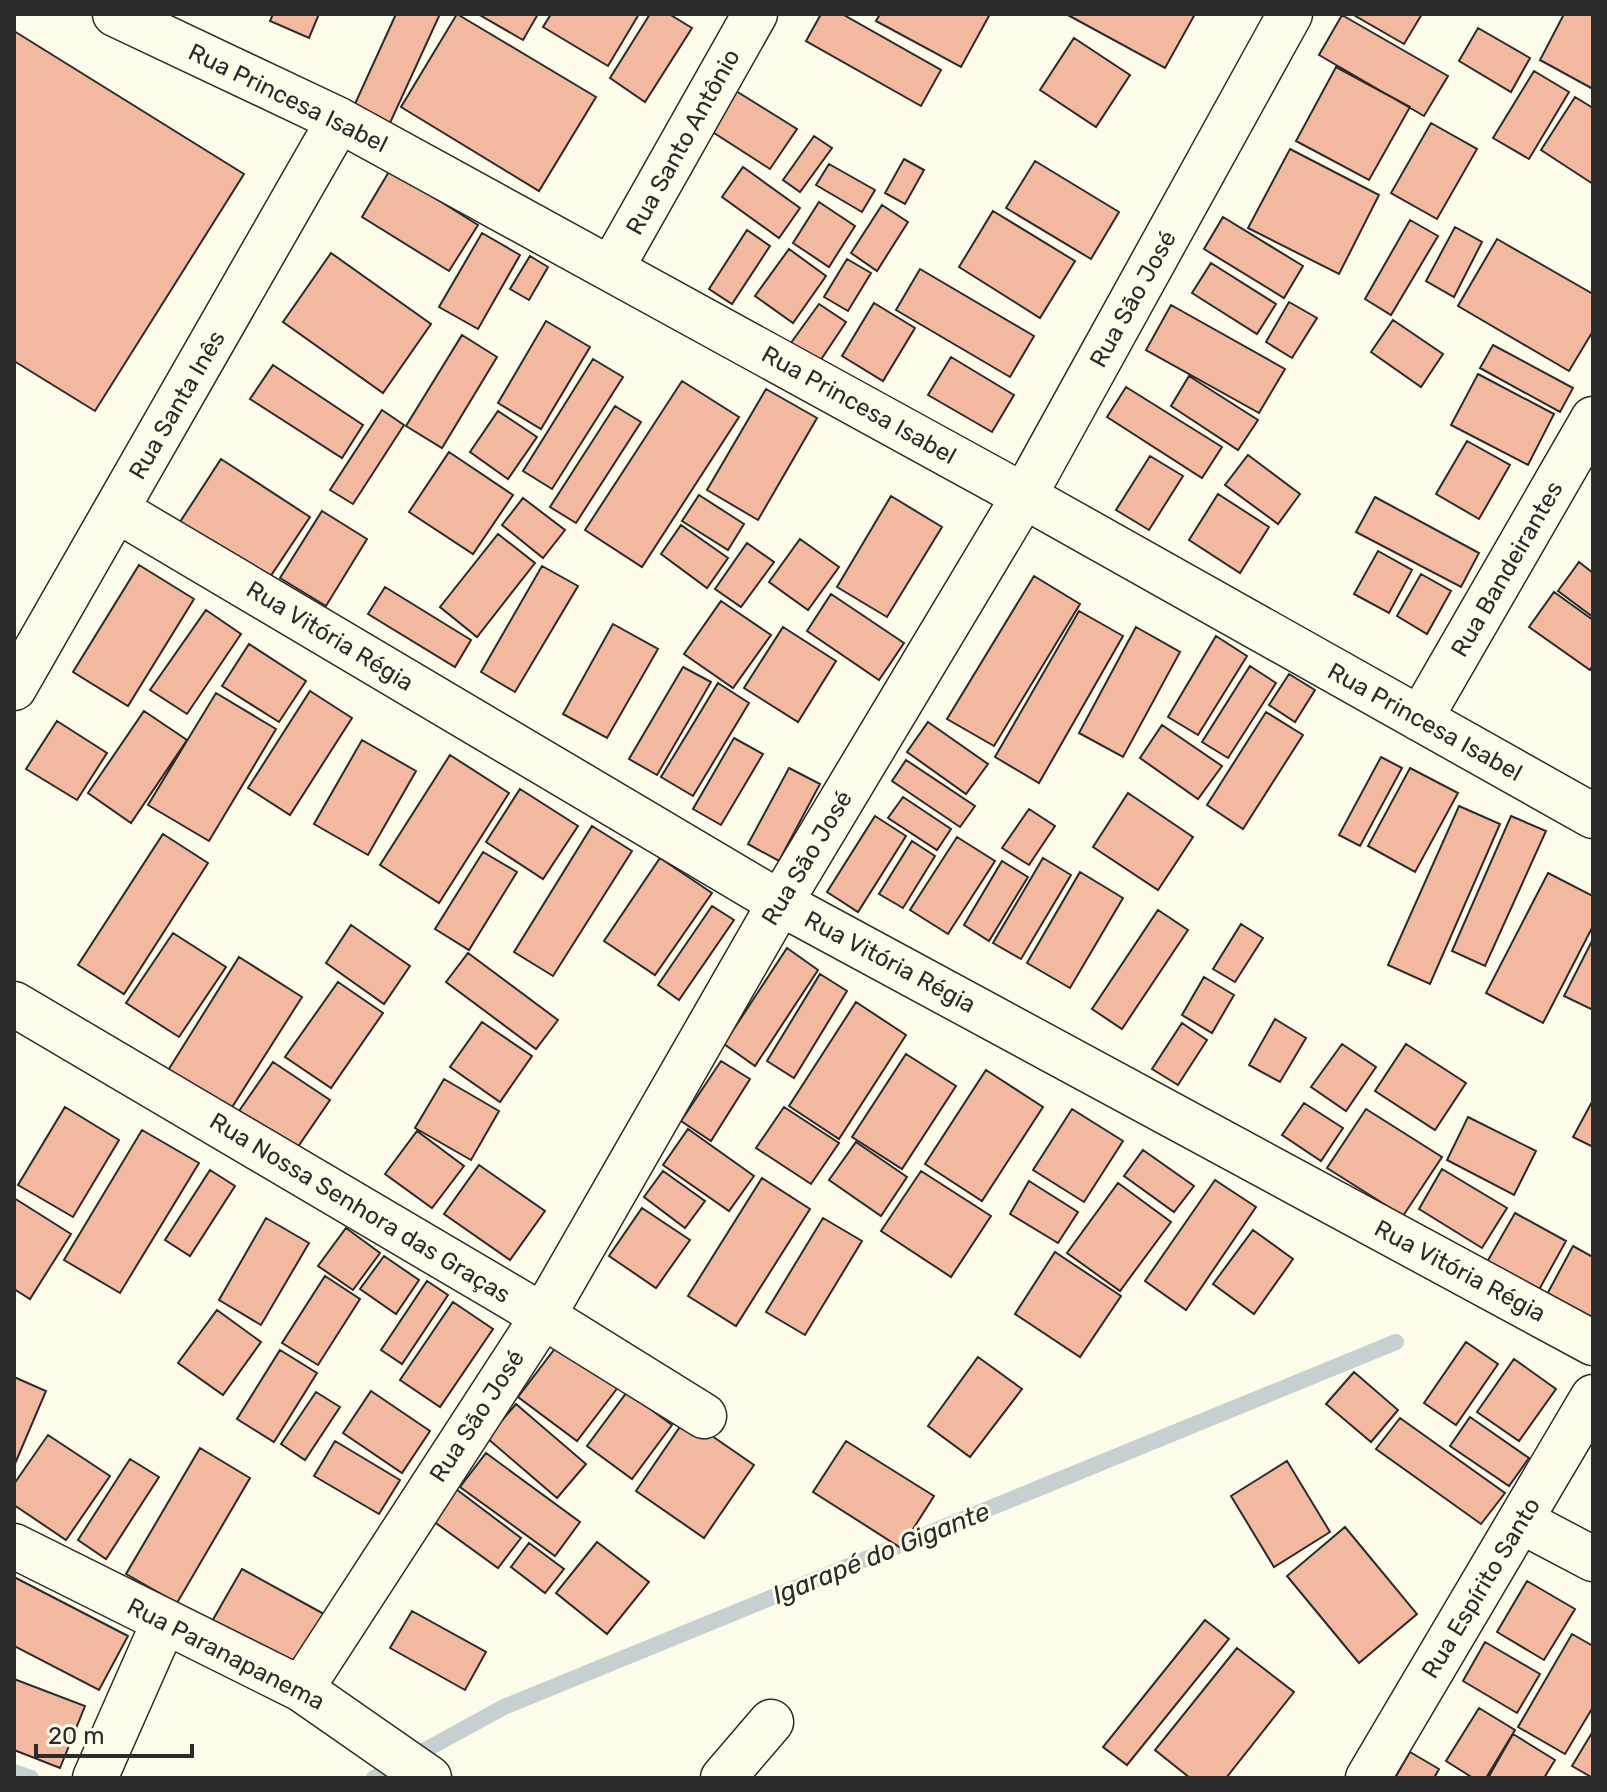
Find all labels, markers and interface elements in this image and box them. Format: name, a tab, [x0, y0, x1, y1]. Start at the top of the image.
street label: Rua Princesa Isabel	[184, 38, 392, 158]
street label: Rua Santo Antônio	[620, 44, 746, 240]
street label: Rua São José	[1084, 226, 1182, 372]
street label: Rua Santa Inês	[123, 326, 231, 484]
street label: Rua Princesa Isabel	[757, 340, 961, 470]
street label: Rua Bandeirantes	[1445, 476, 1569, 662]
street label: Rua Vitória Régia	[241, 575, 419, 697]
street label: Rua Princesa Isabel	[1323, 657, 1527, 787]
street label: Rua São José	[756, 786, 858, 930]
street label: Rua Vitória Régia	[800, 905, 980, 1019]
street label: Rua Nossa Senhora das Graças	[205, 1107, 515, 1309]
street label: Rua Vitória Régia	[1370, 1214, 1550, 1328]
street label: Rua São José	[424, 1345, 530, 1487]
street label: Rua Espírito Santo	[1416, 1493, 1546, 1683]
water label: Igarapé do Gigante	[768, 1496, 995, 1611]
street label: Rua Paranapanema	[123, 1592, 329, 1716]
scale bar	[36, 1708, 192, 1758]
text: 20 m	[48, 1722, 105, 1750]

